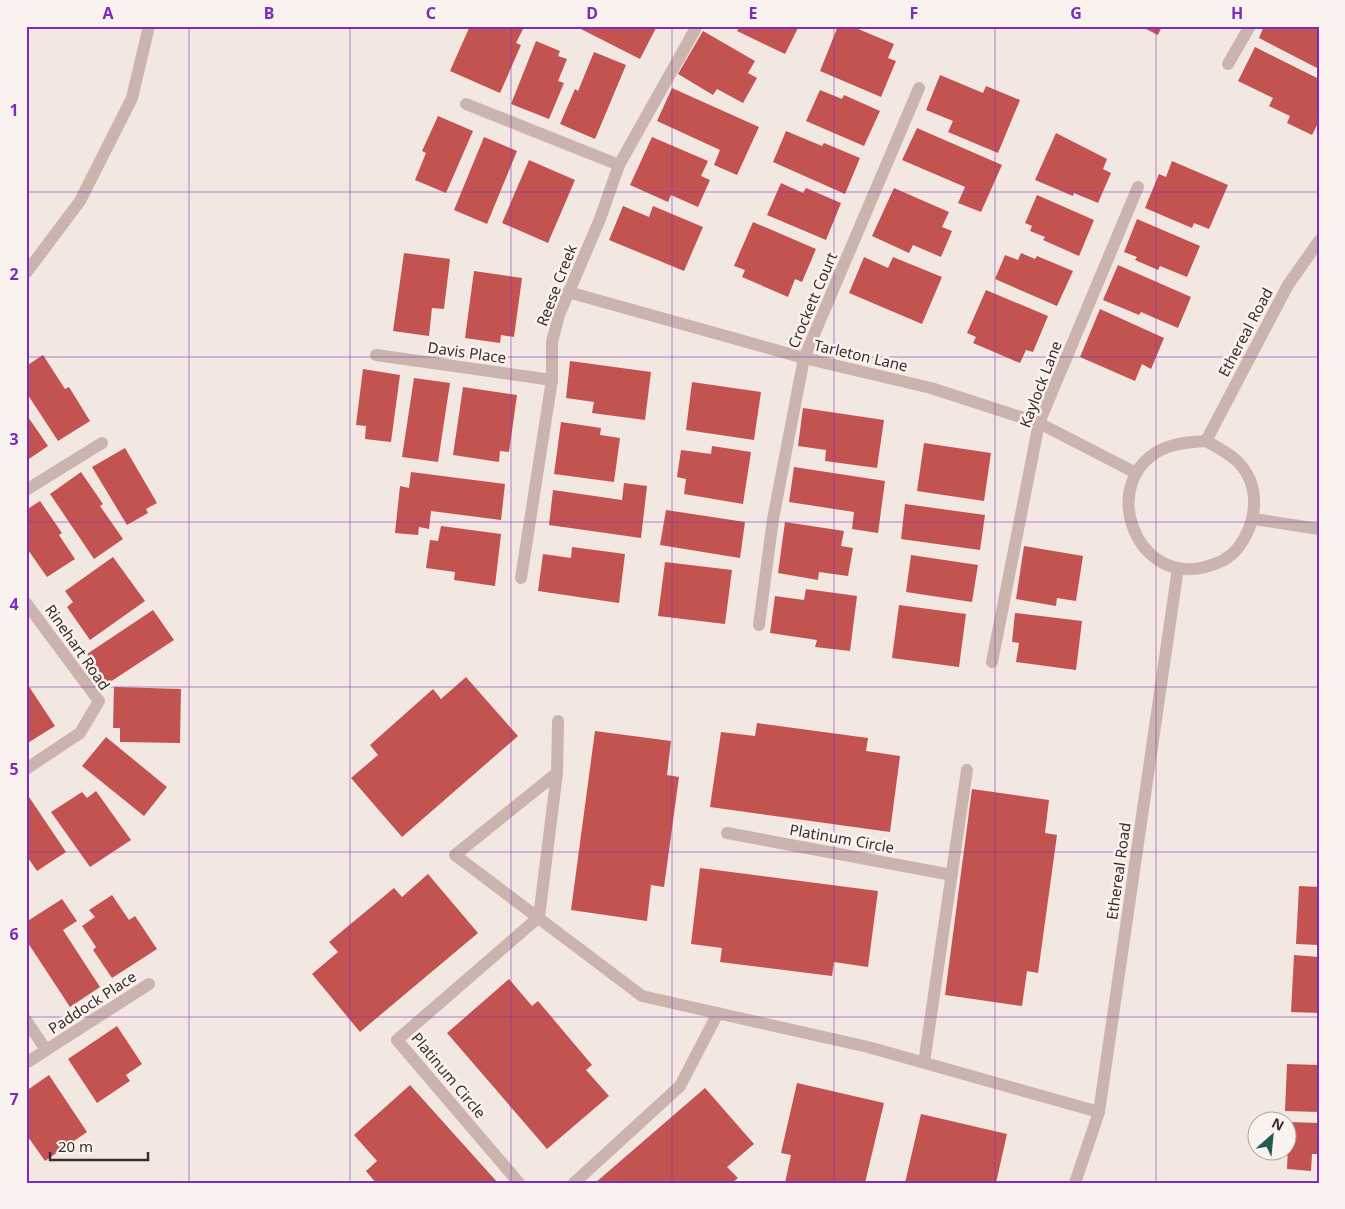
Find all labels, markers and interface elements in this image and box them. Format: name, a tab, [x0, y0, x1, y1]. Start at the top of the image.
text: A	[102, 2, 114, 24]
text: B	[264, 2, 274, 24]
text: C	[426, 2, 436, 24]
text: D	[586, 2, 598, 24]
text: E	[749, 2, 758, 24]
text: F	[910, 2, 918, 24]
text: G	[1070, 2, 1082, 24]
text: H	[1231, 2, 1243, 24]
text: 1	[9, 99, 19, 121]
street label: Reese Creek	[531, 241, 581, 329]
street label: Crockett Court	[783, 248, 841, 351]
text: 2	[9, 263, 19, 285]
street label: Ethereal Road	[1213, 284, 1277, 380]
street label: Tarleton Lane	[812, 334, 910, 376]
street label: Davis Place	[427, 337, 507, 367]
street label: Kaylock Lane	[1014, 338, 1066, 430]
text: 3	[9, 428, 19, 450]
text: 4	[9, 593, 19, 615]
street label: Rinehart Road	[41, 600, 115, 694]
text: 5	[9, 758, 19, 780]
street label: Platinum Circle	[788, 819, 896, 857]
street label: Ethereal Road	[1101, 821, 1135, 921]
text: 6	[9, 923, 19, 945]
street label: Paddock Place	[44, 966, 140, 1038]
street label: Platinum Circle	[407, 1028, 491, 1122]
text: 7	[9, 1088, 19, 1110]
north arrow	[1248, 1112, 1298, 1162]
text: N	[1269, 1113, 1288, 1135]
scale bar	[50, 1129, 148, 1161]
text: 20 m	[58, 1136, 93, 1156]

